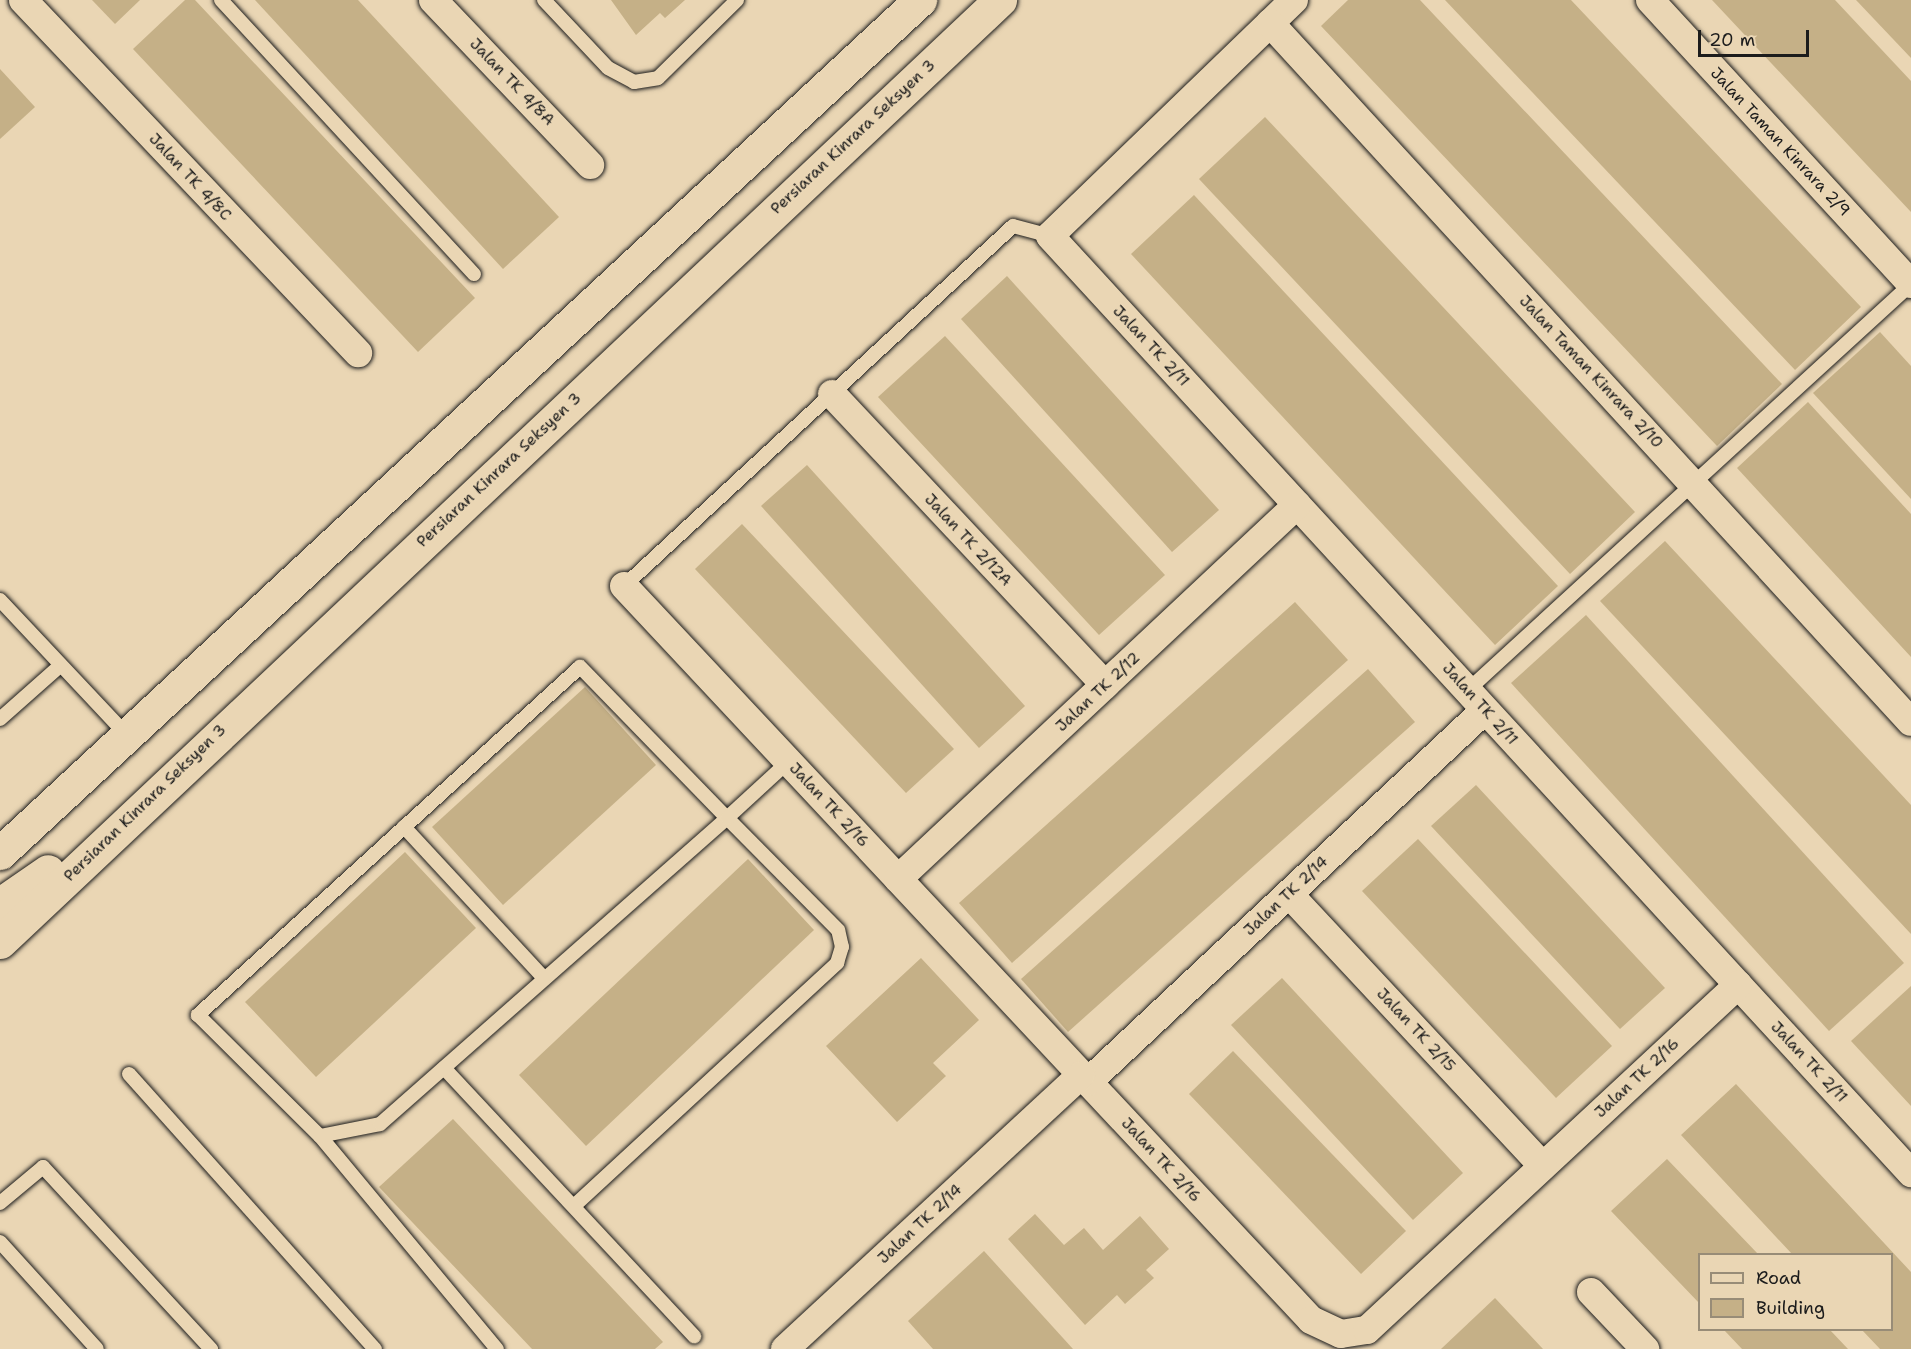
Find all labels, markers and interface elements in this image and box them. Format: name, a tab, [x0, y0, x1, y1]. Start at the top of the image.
scale bar	[1701, 18, 1812, 56]
text: 20 m	[1709, 28, 1755, 52]
street label: Jalan TK 4/8A	[465, 34, 559, 130]
street label: Persiaran Kinrara Seksyen 3	[767, 56, 939, 218]
street label: Jalan Taman Kinrara 2/9	[1706, 64, 1854, 220]
street label: Jalan TK 4/8C	[145, 129, 235, 225]
street label: Jalan Taman Kinrara 2/10	[1515, 291, 1667, 453]
street label: Jalan TK 2/11	[1109, 301, 1193, 391]
street label: Persiaran Kinrara Seksyen 3	[413, 389, 585, 551]
street label: Jalan TK 2/12A	[920, 490, 1016, 590]
street label: Jalan TK 2/12	[1052, 648, 1144, 736]
street label: Jalan TK 2/11	[1438, 659, 1522, 749]
street label: Persiaran Kinrara Seksyen 3	[60, 720, 230, 886]
street label: Jalan TK 2/16	[785, 759, 873, 851]
street label: Jalan TK 2/14	[1240, 852, 1332, 940]
street label: Jalan TK 2/15	[1372, 984, 1460, 1076]
street label: Jalan TK 2/11	[1767, 1017, 1851, 1107]
street label: Jalan TK 2/16	[1591, 1034, 1683, 1122]
street label: Jalan TK 2/16	[1117, 1114, 1205, 1206]
street label: Jalan TK 2/14	[874, 1180, 966, 1268]
legend	[1698, 1253, 1893, 1331]
text: Road	[1756, 1266, 1801, 1290]
text: Building	[1756, 1296, 1825, 1320]

